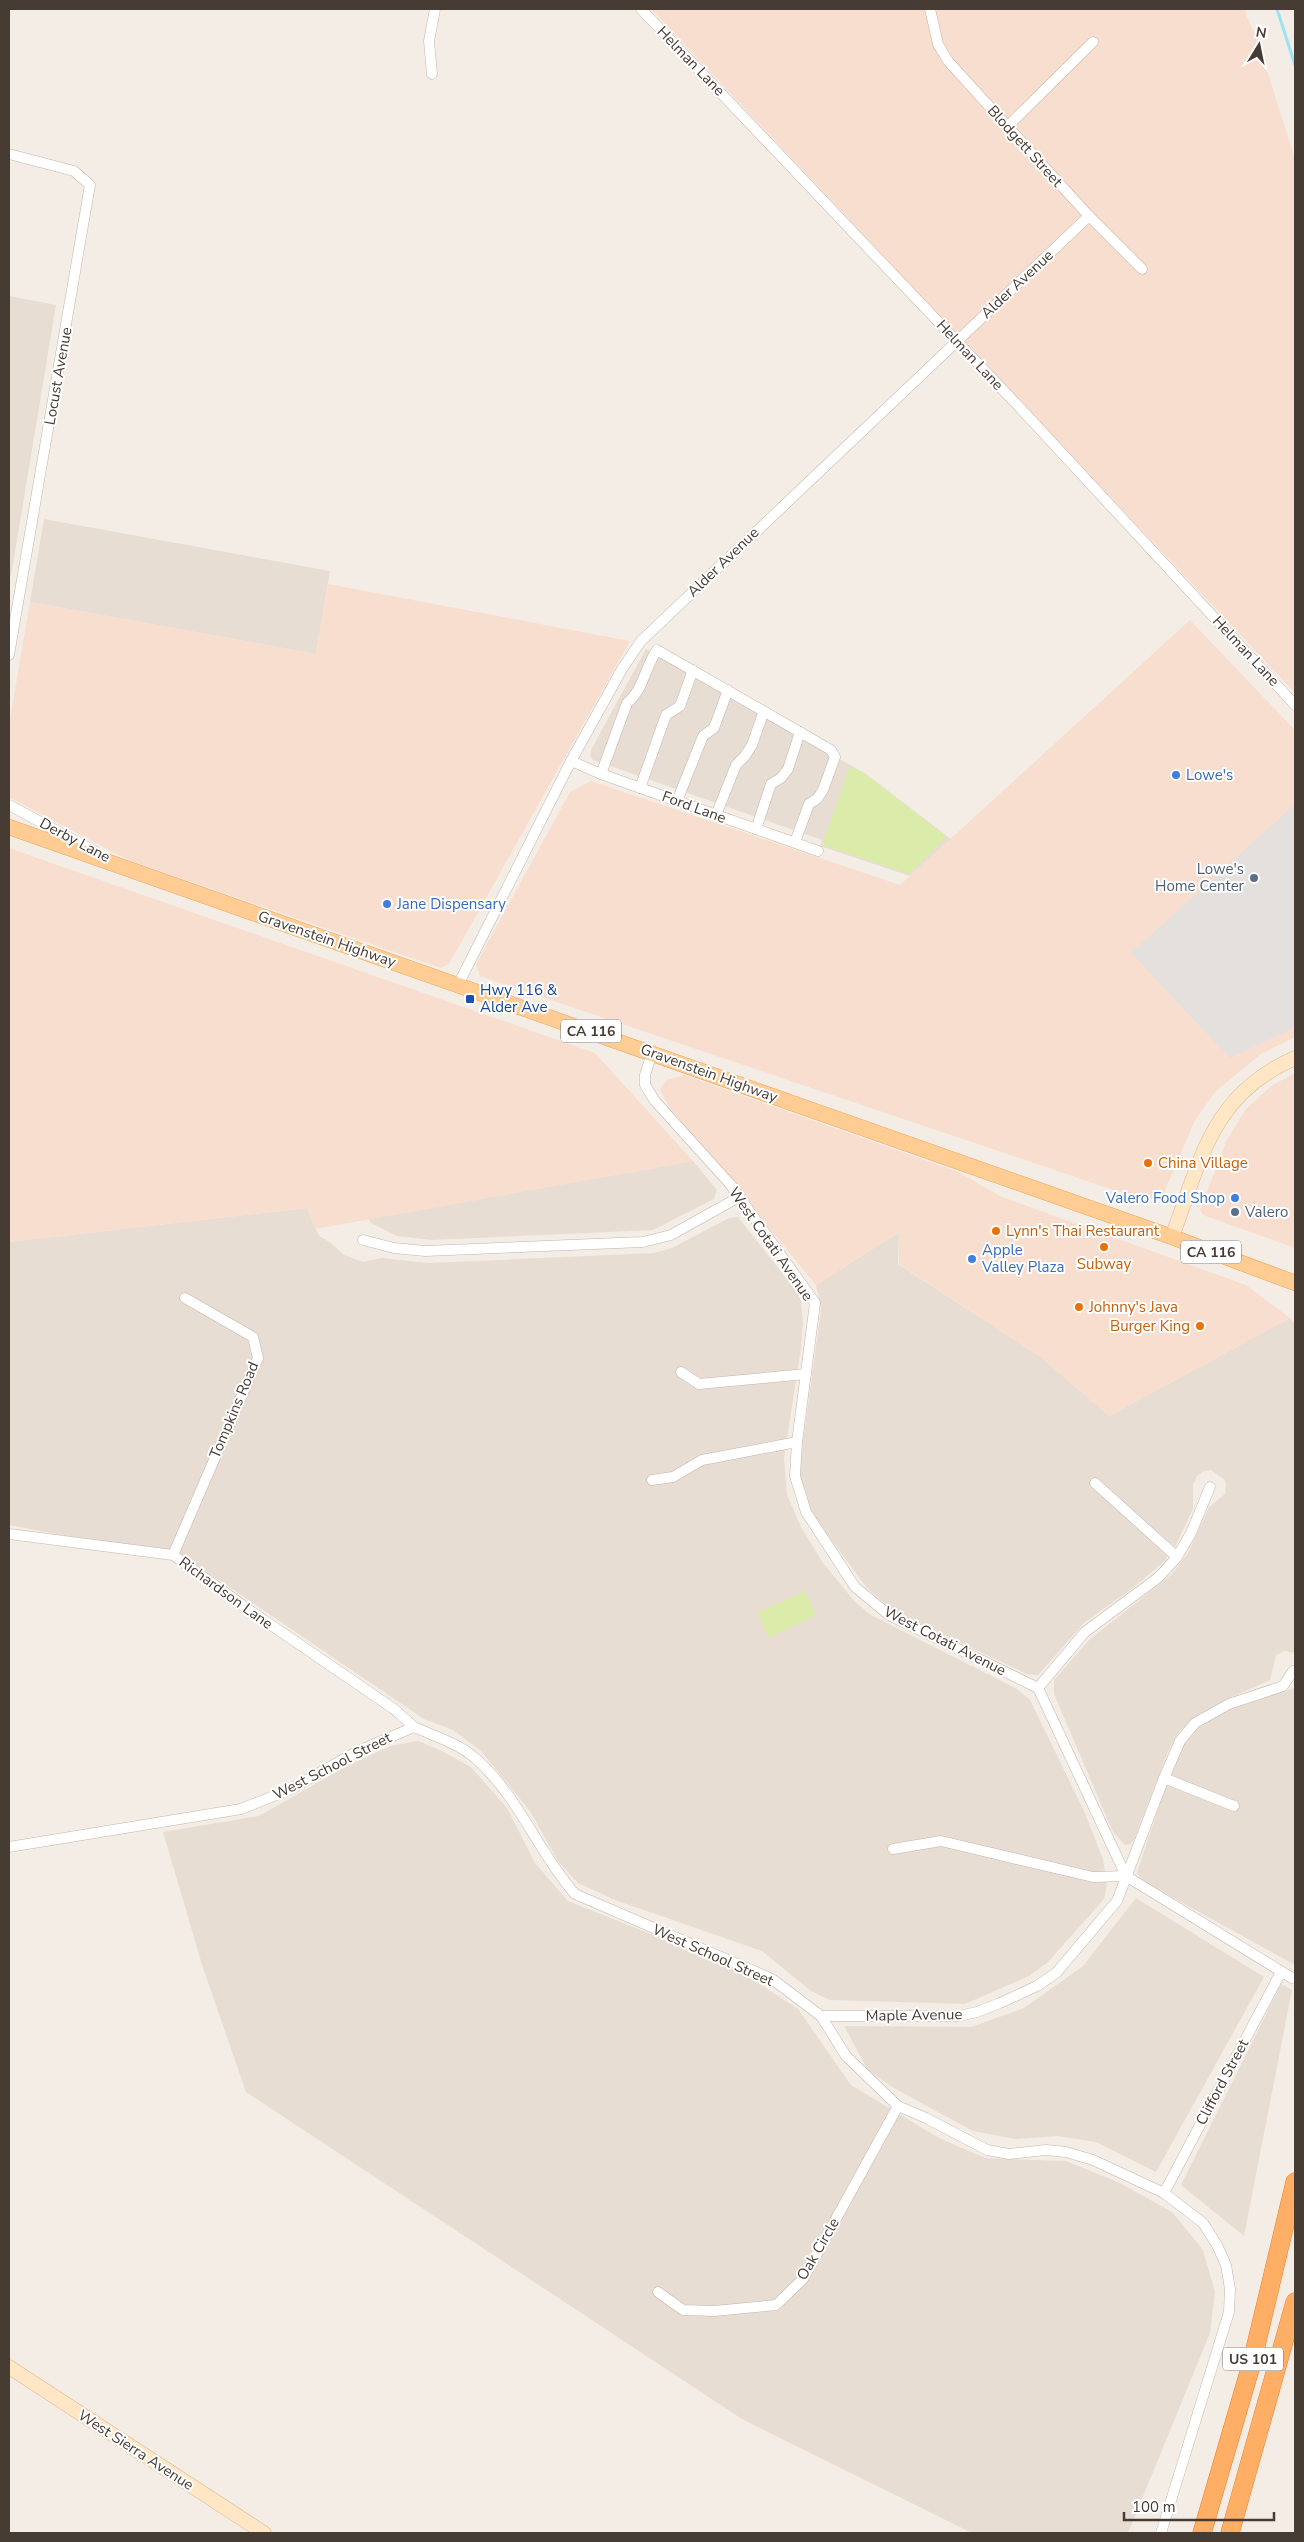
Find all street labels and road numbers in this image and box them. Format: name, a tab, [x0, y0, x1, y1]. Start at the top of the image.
street label: Helman Lane	[653, 22, 729, 100]
street label: Blodgett Street	[983, 101, 1068, 192]
street label: Alder Avenue	[976, 245, 1058, 323]
street label: Helman Lane	[932, 315, 1008, 395]
street label: Locust Avenue	[40, 325, 76, 427]
street label: Alder Avenue	[683, 523, 763, 601]
street label: Helman Lane	[1208, 611, 1284, 691]
street label: Ford Lane	[659, 786, 729, 828]
street label: Derby Lane	[36, 813, 114, 867]
street label: Gravenstein Highway	[255, 906, 399, 972]
road number: CA 116	[561, 1019, 621, 1042]
street label: Gravenstein Highway	[638, 1039, 781, 1107]
street label: West Cotati Avenue	[724, 1183, 818, 1305]
road number: CA 116	[1181, 1240, 1241, 1264]
street label: Tompkins Road	[205, 1359, 263, 1461]
street label: Richardson Lane	[175, 1552, 277, 1634]
street label: West Cotati Avenue	[881, 1602, 1009, 1680]
street label: West School Street	[269, 1727, 395, 1805]
street label: West School Street	[649, 1919, 777, 1991]
street label: Maple Avenue	[865, 2004, 963, 2026]
street label: Clifford Street	[1191, 2035, 1253, 2129]
street label: Oak Circle	[792, 2214, 844, 2284]
road number: US 101	[1223, 2348, 1283, 2370]
street label: West Sierra Avenue	[74, 2405, 198, 2495]

